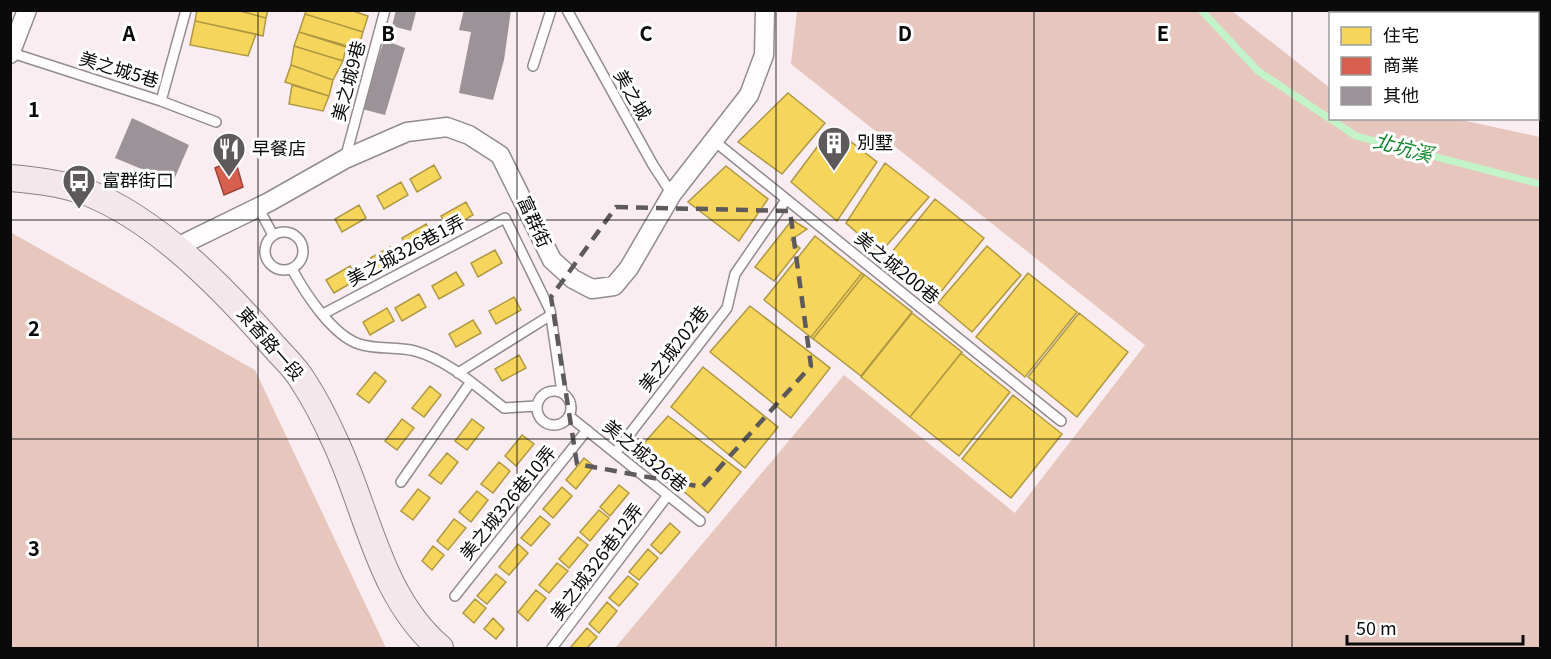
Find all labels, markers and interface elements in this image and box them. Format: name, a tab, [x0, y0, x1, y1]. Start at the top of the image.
legend	[1329, 12, 1539, 120]
text: A	[122, 18, 136, 47]
text: B	[381, 18, 395, 47]
text: C	[639, 18, 653, 47]
text: D	[898, 18, 912, 47]
text: E	[1157, 18, 1169, 47]
text: 住宅	[1383, 21, 1419, 47]
street label: 美之城9巷	[324, 38, 370, 123]
street label: 美之城5巷	[77, 44, 163, 93]
text: 商業	[1383, 51, 1419, 77]
street label: 美之城	[609, 64, 658, 124]
text: 其他	[1383, 81, 1419, 107]
text: 1	[28, 94, 40, 123]
building icon: 別墅	[816, 125, 852, 172]
water label: 北坑溪	[1371, 125, 1439, 169]
place label: 別墅	[857, 128, 893, 154]
restaurant icon: 早餐店	[211, 131, 247, 178]
place label: 早餐店	[252, 134, 306, 160]
bus stop icon: 富群街口	[61, 163, 97, 210]
place label: 富群街口	[102, 166, 174, 192]
street label: 富群街	[513, 191, 559, 251]
street label: 美之城326巷1弄	[342, 207, 469, 291]
street label: 美之城200巷	[850, 224, 946, 309]
street label: 美之城202巷	[631, 299, 713, 396]
street label: 東香路一段	[232, 300, 311, 385]
text: 2	[28, 313, 40, 342]
street label: 美之城326巷	[598, 412, 694, 497]
street label: 美之城326巷10弄	[452, 439, 561, 564]
street label: 美之城326巷12弄	[543, 497, 648, 625]
text: 3	[28, 533, 40, 562]
scale bar	[1347, 608, 1522, 646]
text: 50 m	[1356, 614, 1397, 640]

